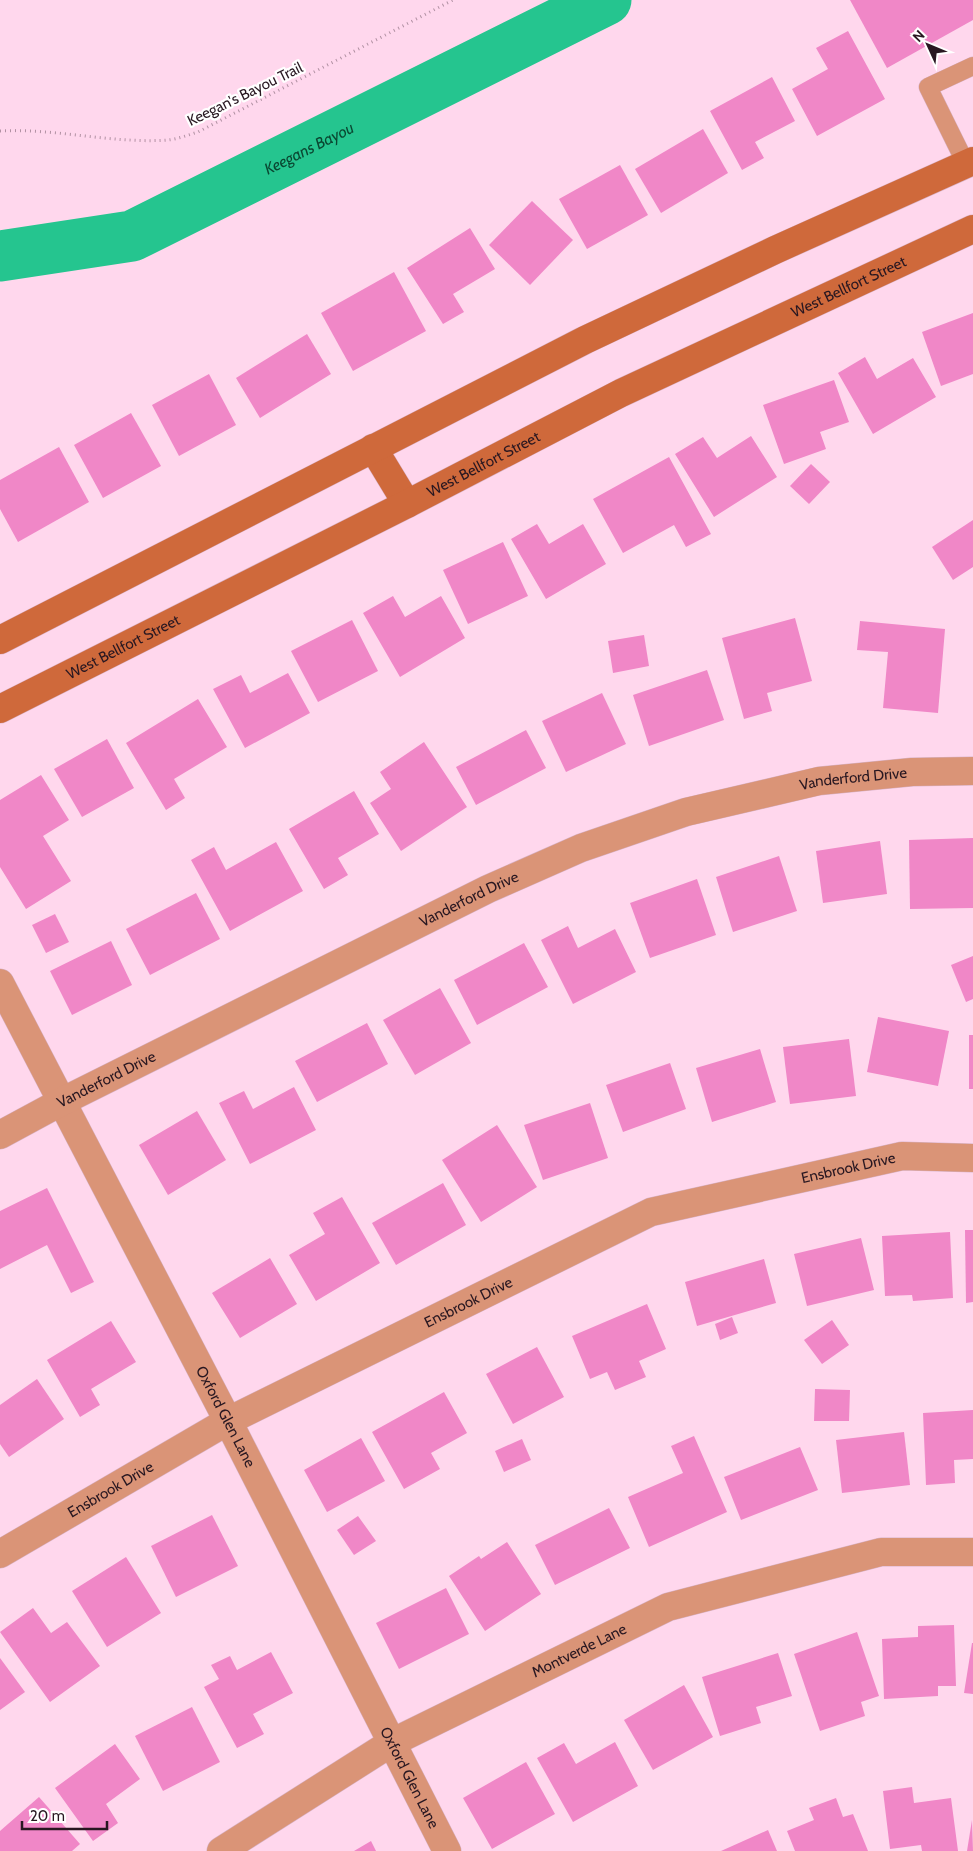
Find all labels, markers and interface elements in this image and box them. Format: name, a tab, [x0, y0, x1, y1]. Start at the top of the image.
north arrow	[903, 20, 953, 70]
text: N	[909, 26, 929, 46]
street label: Keegan's Bayou Trail	[184, 58, 306, 130]
water label: Keegans Bayou	[261, 118, 357, 179]
street label: West Bellfort Street	[788, 252, 909, 321]
street label: West Bellfort Street	[424, 428, 543, 501]
street label: West Bellfort Street	[64, 611, 183, 683]
street label: Vanderford Drive	[798, 764, 908, 794]
street label: Vanderford Drive	[416, 868, 522, 931]
street label: Vanderford Drive	[54, 1047, 159, 1112]
street label: Ensbrook Drive	[800, 1149, 897, 1187]
street label: Ensbrook Drive	[421, 1273, 516, 1332]
street label: Oxford Glen Lane	[192, 1363, 259, 1471]
street label: Ensbrook Drive	[65, 1457, 157, 1521]
street label: Montverde Lane	[529, 1620, 630, 1681]
street label: Oxford Glen Lane	[376, 1724, 443, 1832]
scale bar	[22, 1798, 108, 1830]
text: 20 m	[30, 1807, 65, 1825]

